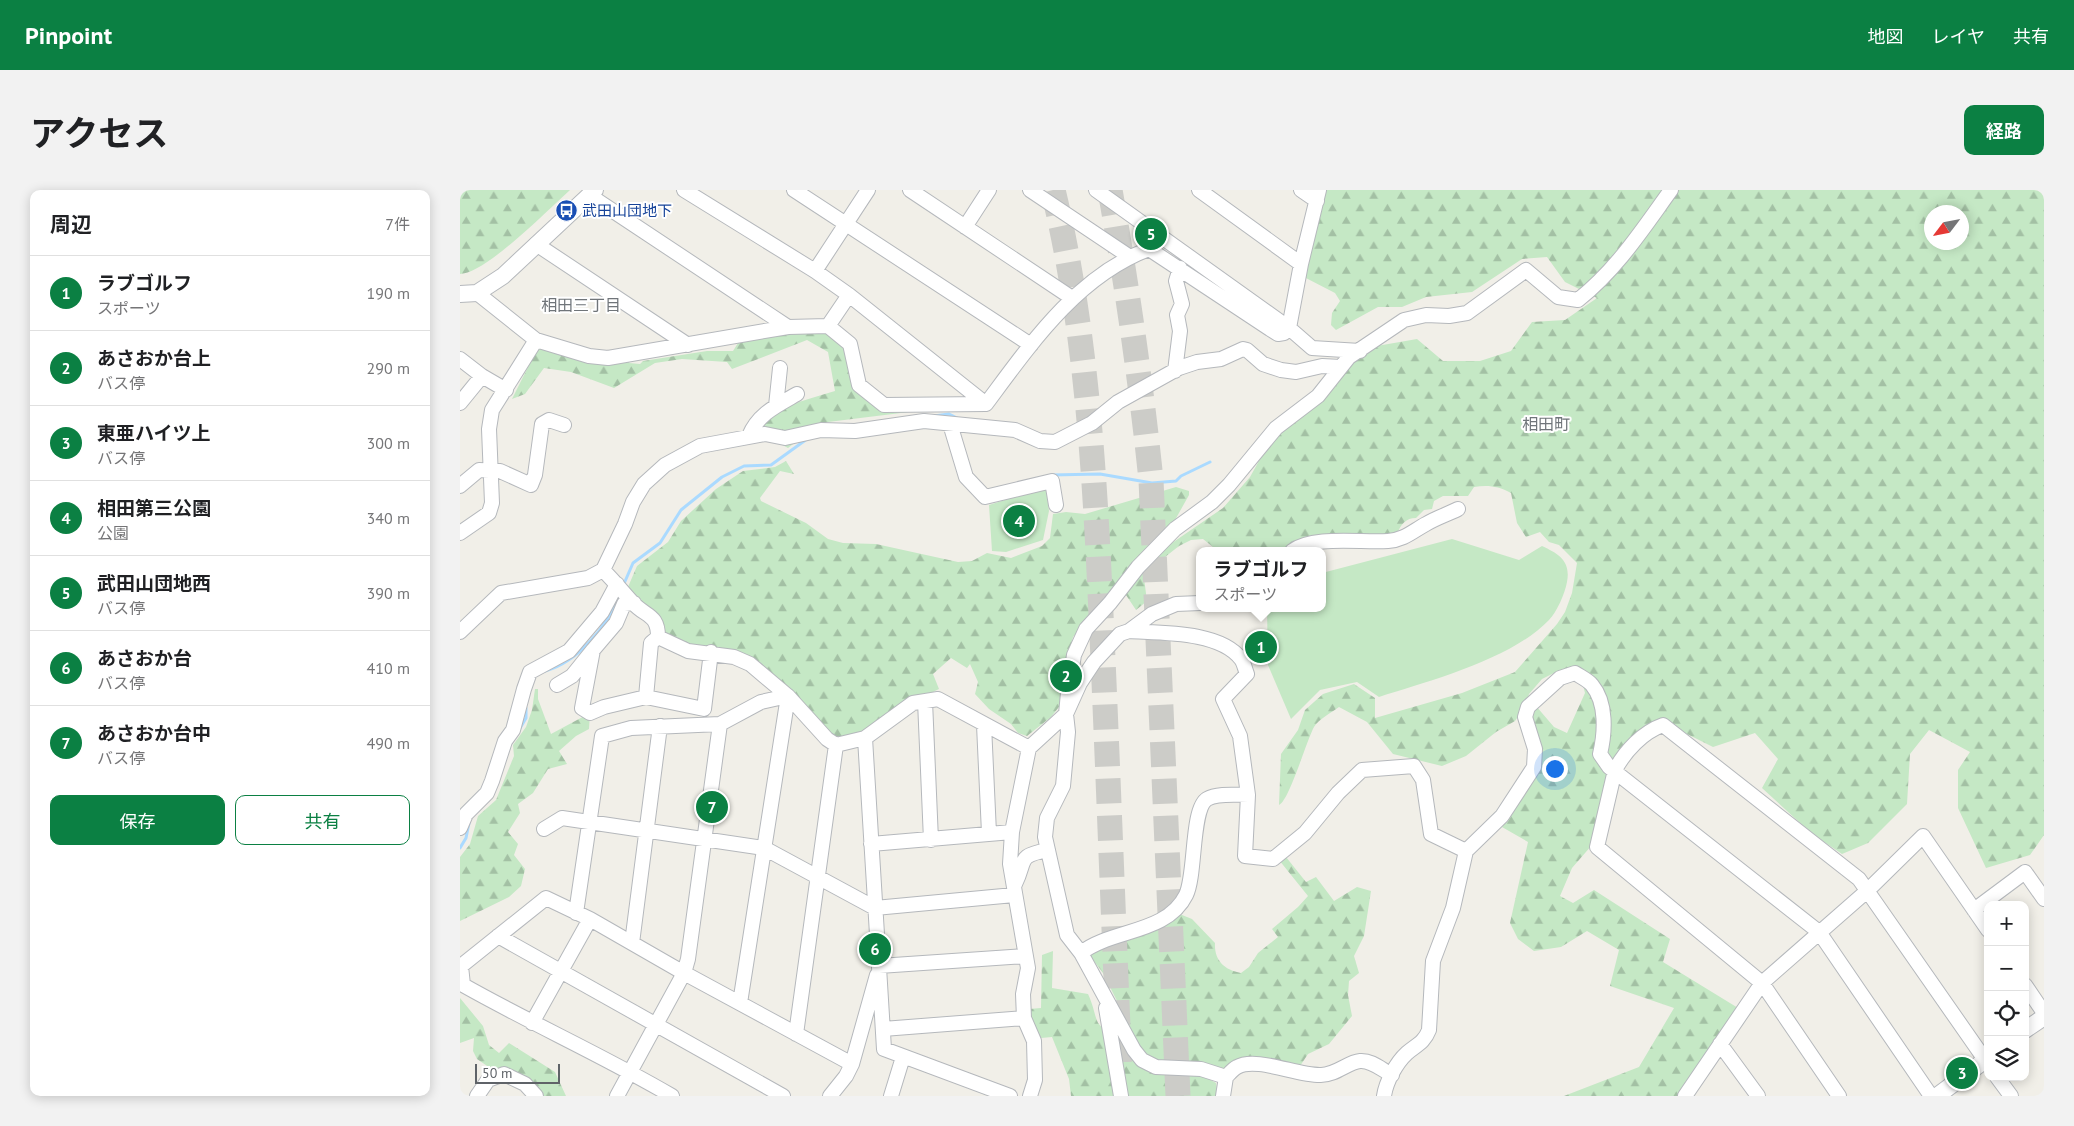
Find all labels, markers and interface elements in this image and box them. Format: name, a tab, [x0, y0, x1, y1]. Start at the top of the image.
text: Pinpoint	[25, 20, 112, 51]
text: 地図	[1868, 25, 1904, 48]
text: レイヤ	[1932, 25, 1985, 48]
text: 共有	[2013, 25, 2049, 48]
button: 経路	[1964, 105, 2044, 155]
text: アクセス	[30, 110, 168, 156]
bus stop icon: 武田山団地下	[554, 198, 578, 222]
place label: 武田山団地下	[582, 201, 672, 220]
north arrow	[1924, 205, 1969, 250]
text: 周辺	[50, 211, 92, 238]
text: 7件	[385, 214, 410, 234]
pin: 5	[1135, 215, 1167, 253]
text: ラブゴルフ	[97, 271, 192, 295]
text: 1	[61, 283, 71, 303]
text: 190 m	[367, 283, 410, 303]
district label: 相田三丁目	[541, 295, 621, 315]
text: スポーツ	[97, 298, 161, 318]
text: あさおか台上	[97, 346, 211, 370]
text: 2	[61, 358, 71, 378]
text: 290 m	[367, 358, 410, 378]
text: バス停	[97, 373, 145, 393]
district label: 相田町	[1522, 414, 1570, 434]
text: 東亜ハイツ上	[97, 421, 211, 445]
text: 3	[61, 433, 71, 453]
text: 300 m	[367, 433, 410, 453]
text: バス停	[97, 448, 145, 468]
text: 相田第三公園	[97, 496, 211, 520]
pin: 4	[1003, 502, 1035, 540]
text: 4	[61, 508, 71, 528]
text: 340 m	[367, 508, 410, 528]
text: 公園	[97, 523, 129, 543]
popup	[1196, 547, 1326, 612]
text: ラブゴルフ	[1213, 557, 1309, 581]
text: 武田山団地西	[97, 571, 211, 595]
text: 5	[61, 583, 71, 603]
text: 390 m	[367, 583, 410, 603]
text: スポーツ	[1213, 584, 1277, 604]
text: バス停	[97, 598, 145, 618]
pin: 1	[1245, 628, 1277, 666]
text: あさおか台	[97, 646, 192, 670]
pin: 2	[1050, 657, 1082, 695]
text: 6	[61, 658, 71, 678]
text: 410 m	[367, 658, 410, 678]
text: バス停	[97, 673, 145, 693]
text: あさおか台中	[97, 721, 211, 745]
text: 7	[61, 733, 71, 753]
text: 490 m	[367, 733, 410, 753]
text: バス停	[97, 748, 145, 768]
your location	[1542, 756, 1568, 782]
pin: 7	[696, 788, 728, 826]
button: 保存	[50, 795, 225, 845]
button: 共有	[235, 795, 410, 845]
map controls	[1984, 901, 2029, 1081]
button: +	[1984, 901, 2029, 946]
pin: 6	[859, 930, 891, 968]
button: −	[1984, 946, 2029, 991]
button: locate	[1984, 991, 2029, 1036]
button: layers	[1984, 1036, 2029, 1081]
pin: 3	[1946, 1054, 1978, 1092]
scale bar	[475, 1061, 560, 1084]
text: 50 m	[482, 1064, 512, 1082]

